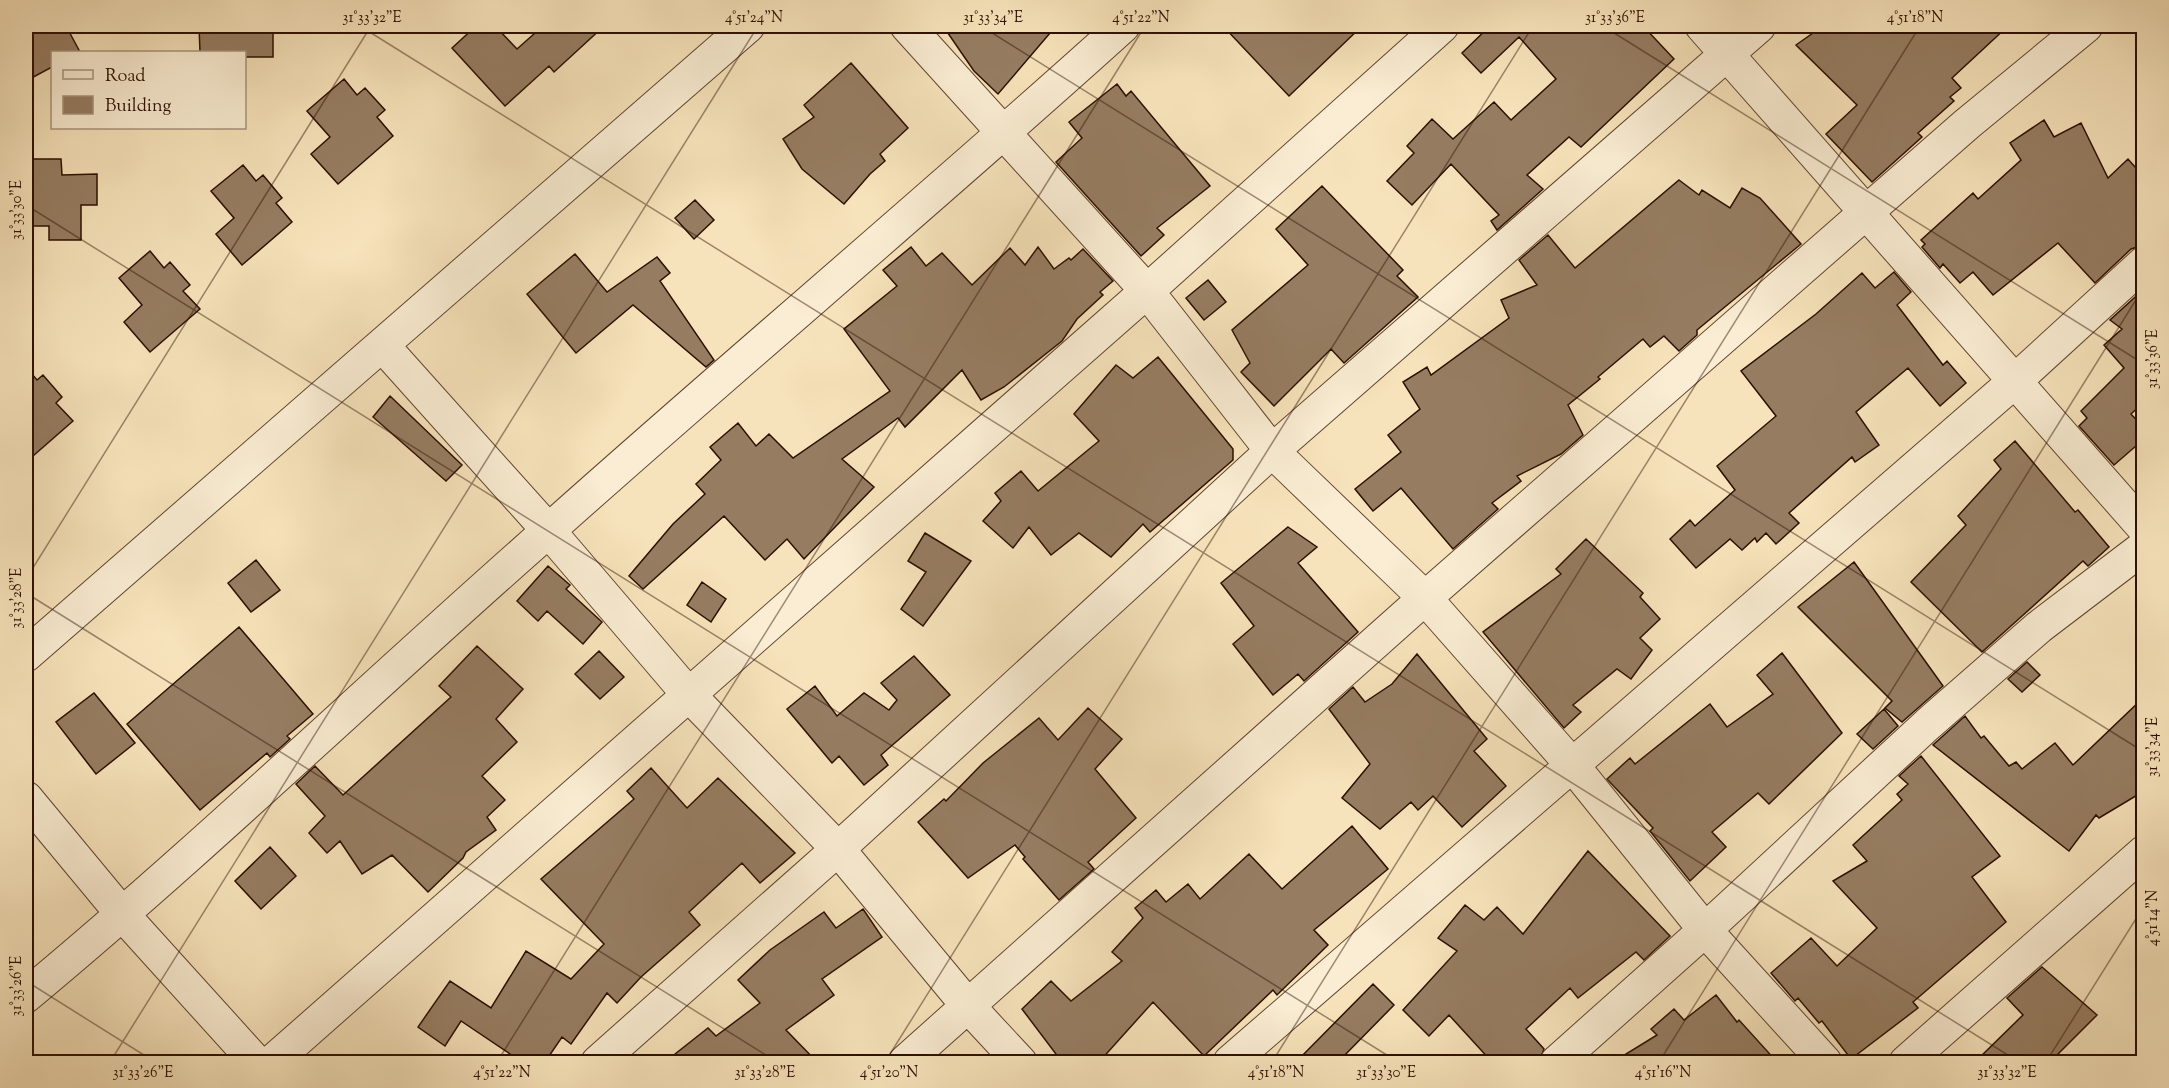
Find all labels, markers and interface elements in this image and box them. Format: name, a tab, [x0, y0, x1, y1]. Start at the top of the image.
text: 31°33'32"E	[342, 8, 402, 29]
text: 4°51'24"N	[725, 8, 783, 29]
text: 31°33'34"E	[963, 8, 1023, 29]
text: 4°51'22"N	[1112, 8, 1170, 29]
text: 31°33'36"E	[1585, 8, 1645, 29]
text: 4°51'18"N	[1887, 8, 1943, 29]
legend	[51, 51, 246, 129]
text: Road	[105, 64, 145, 90]
text: Building	[105, 94, 171, 120]
text: 31°33'30"E	[7, 180, 28, 240]
text: 31°33'36"E	[2143, 329, 2164, 389]
text: 31°33'28"E	[7, 568, 28, 628]
text: 31°33'34"E	[2143, 717, 2164, 777]
text: 4°51'14"N	[2143, 890, 2164, 946]
text: 31°33'26"E	[7, 956, 28, 1016]
text: 31°33'26"E	[113, 1063, 173, 1084]
text: 4°51'22"N	[473, 1063, 531, 1084]
text: 31°33'28"E	[735, 1063, 795, 1084]
text: 4°51'20"N	[860, 1063, 918, 1084]
text: 4°51'18"N	[1248, 1063, 1304, 1084]
text: 31°33'30"E	[1356, 1063, 1416, 1084]
text: 4°51'16"N	[1635, 1063, 1691, 1084]
text: 31°33'32"E	[1977, 1063, 2037, 1084]

